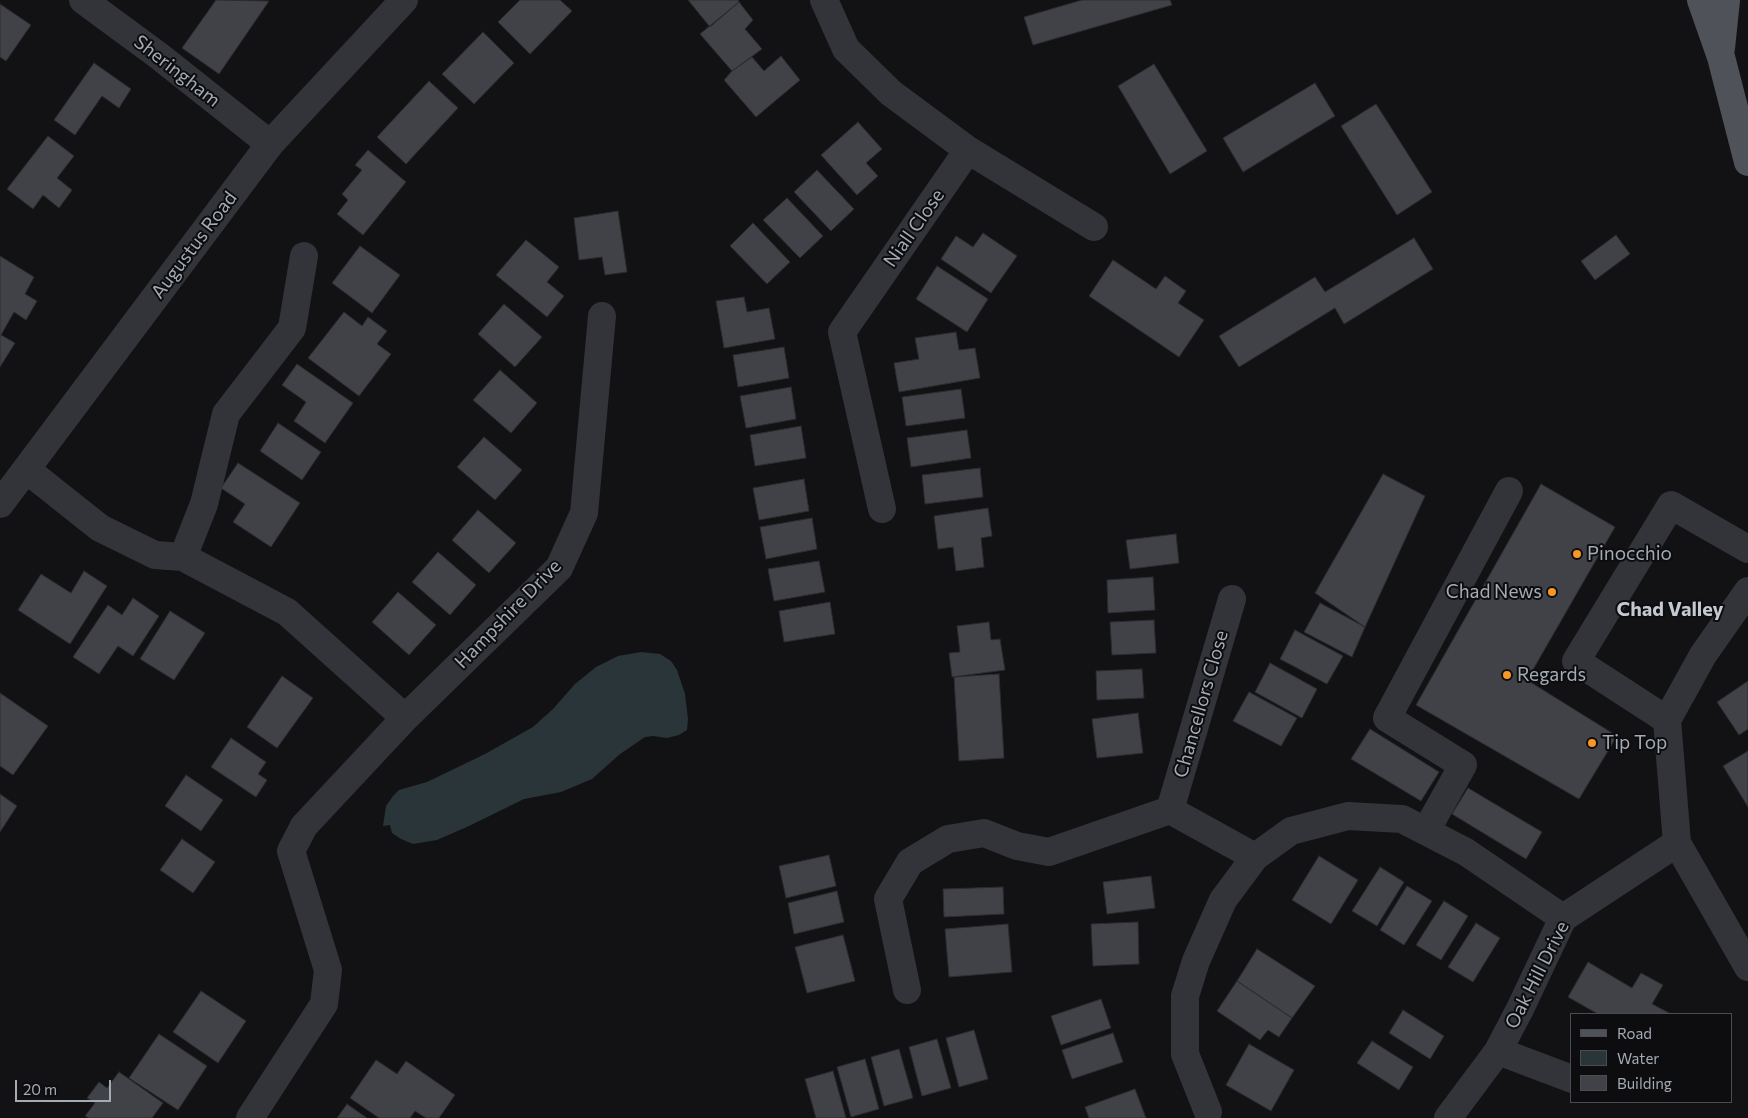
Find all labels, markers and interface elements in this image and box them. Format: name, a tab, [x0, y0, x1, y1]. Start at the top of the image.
street label: Sheringham	[129, 30, 225, 112]
street label: Niall Close	[879, 185, 949, 271]
street label: Augustus Road	[146, 187, 242, 303]
place label: Pinocchio	[1587, 543, 1672, 565]
marker: Pinocchio	[1571, 548, 1583, 560]
street label: Hampshire Drive	[450, 555, 566, 673]
place label: Chad News	[1446, 581, 1542, 603]
marker: Chad News	[1546, 586, 1558, 598]
district label: Chad Valley	[1616, 597, 1724, 621]
street label: Chancellors Close	[1169, 628, 1233, 780]
place label: Regards	[1517, 664, 1586, 686]
marker: Regards	[1501, 669, 1513, 681]
place label: Tip Top	[1602, 732, 1667, 754]
marker: Tip Top	[1586, 737, 1598, 749]
street label: Oak Hill Drive	[1500, 917, 1574, 1033]
legend	[1570, 1013, 1733, 1103]
text: Road	[1617, 1024, 1652, 1042]
text: Water	[1617, 1049, 1659, 1067]
scale bar	[18, 1070, 114, 1102]
text: Building	[1617, 1074, 1672, 1092]
text: 20 m	[23, 1080, 57, 1098]

